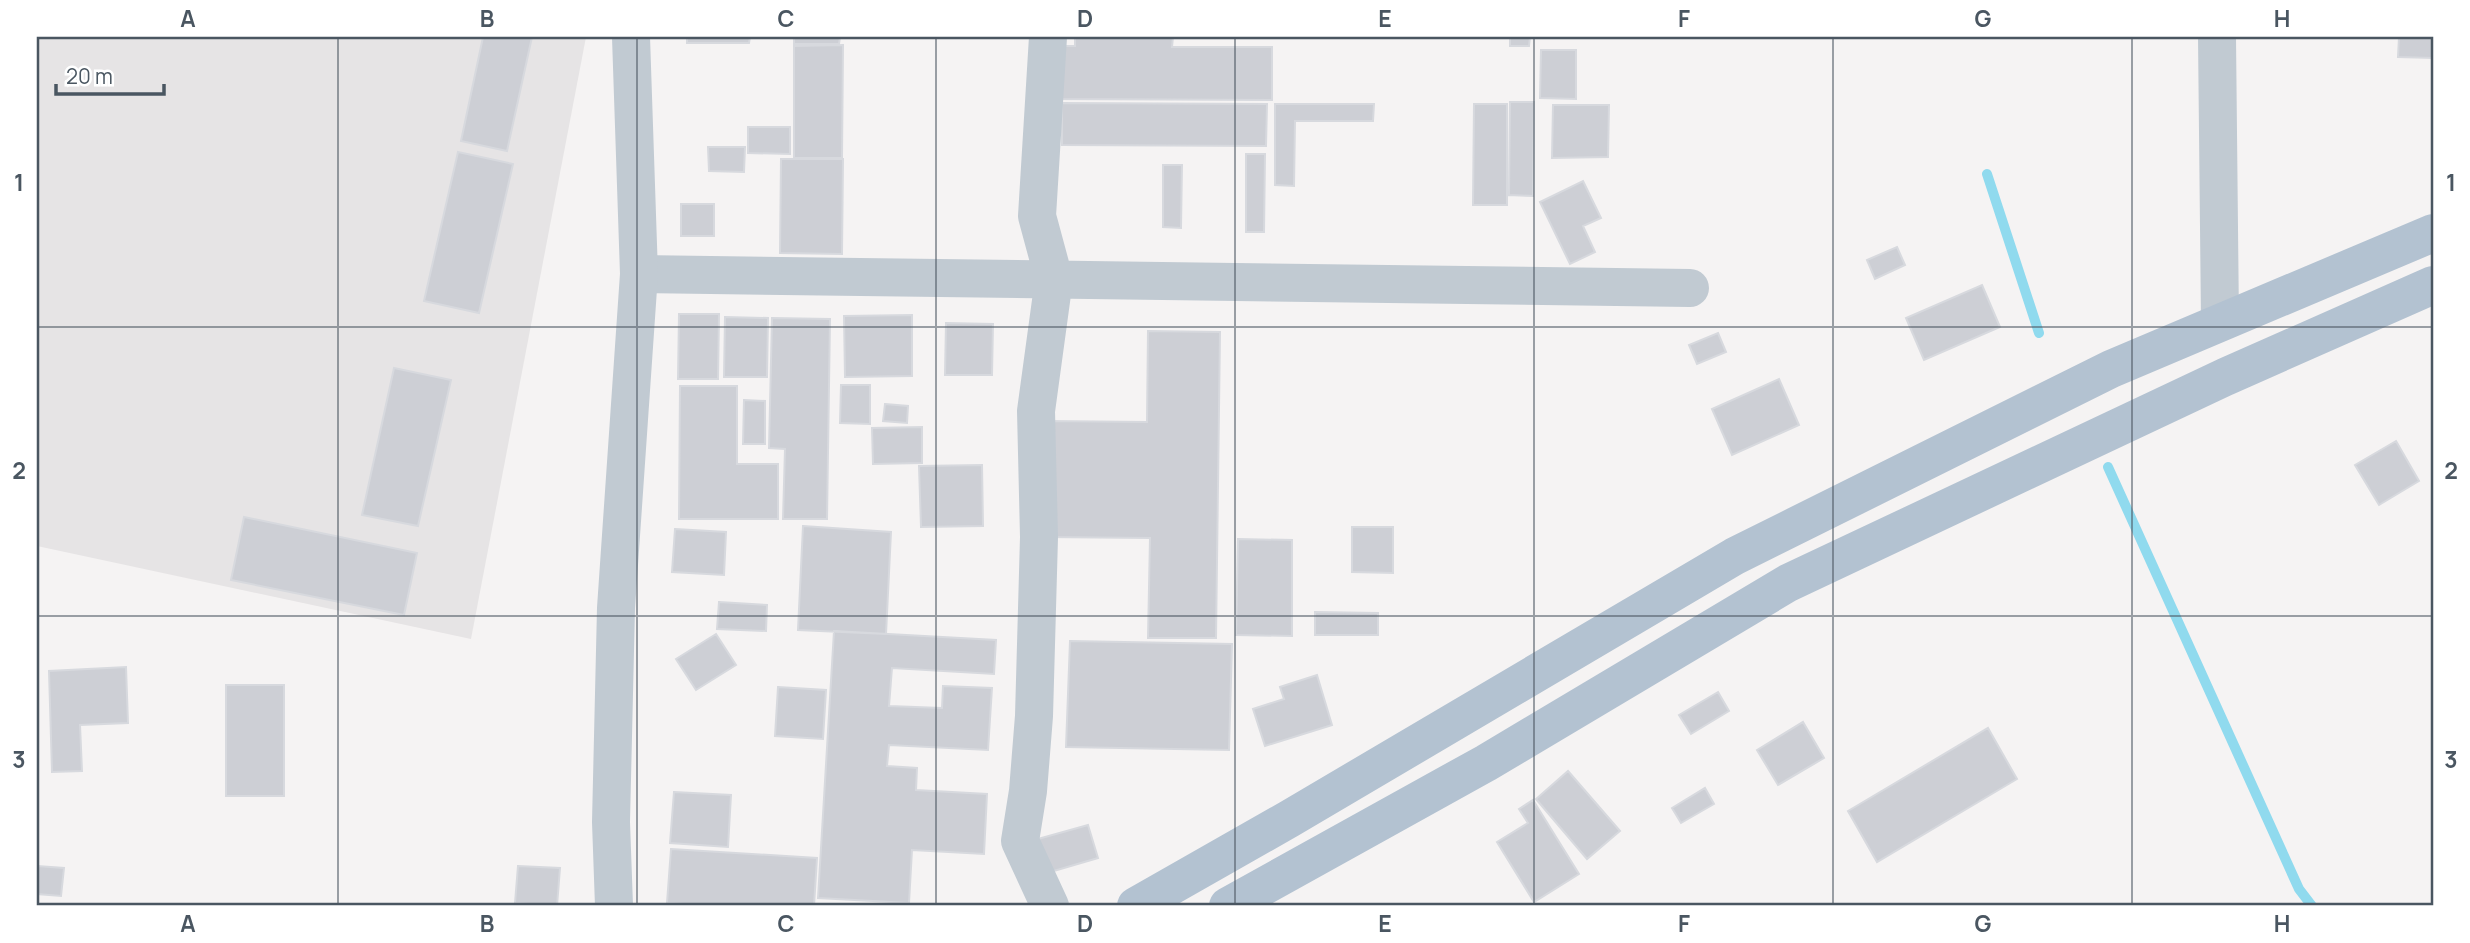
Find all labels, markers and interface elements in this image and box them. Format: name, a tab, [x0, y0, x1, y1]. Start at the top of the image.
text: A	[180, 2, 196, 34]
text: B	[480, 2, 494, 34]
text: C	[778, 2, 795, 34]
text: D	[1077, 2, 1093, 34]
text: E	[1378, 2, 1392, 34]
text: F	[1678, 2, 1690, 34]
text: G	[1975, 2, 1992, 34]
text: H	[2274, 2, 2290, 34]
scale bar	[56, 52, 164, 96]
text: 20 m	[66, 62, 113, 90]
text: 1	[14, 166, 24, 198]
text: 1	[2446, 166, 2456, 198]
text: 2	[12, 454, 26, 486]
text: 2	[2444, 454, 2458, 486]
text: 3	[12, 743, 26, 775]
text: 3	[2444, 743, 2458, 775]
text: A	[180, 907, 196, 939]
text: B	[480, 907, 494, 939]
text: C	[778, 907, 795, 939]
text: D	[1077, 907, 1093, 939]
text: E	[1378, 907, 1392, 939]
text: F	[1678, 907, 1690, 939]
text: G	[1975, 907, 1992, 939]
text: H	[2274, 907, 2290, 939]

